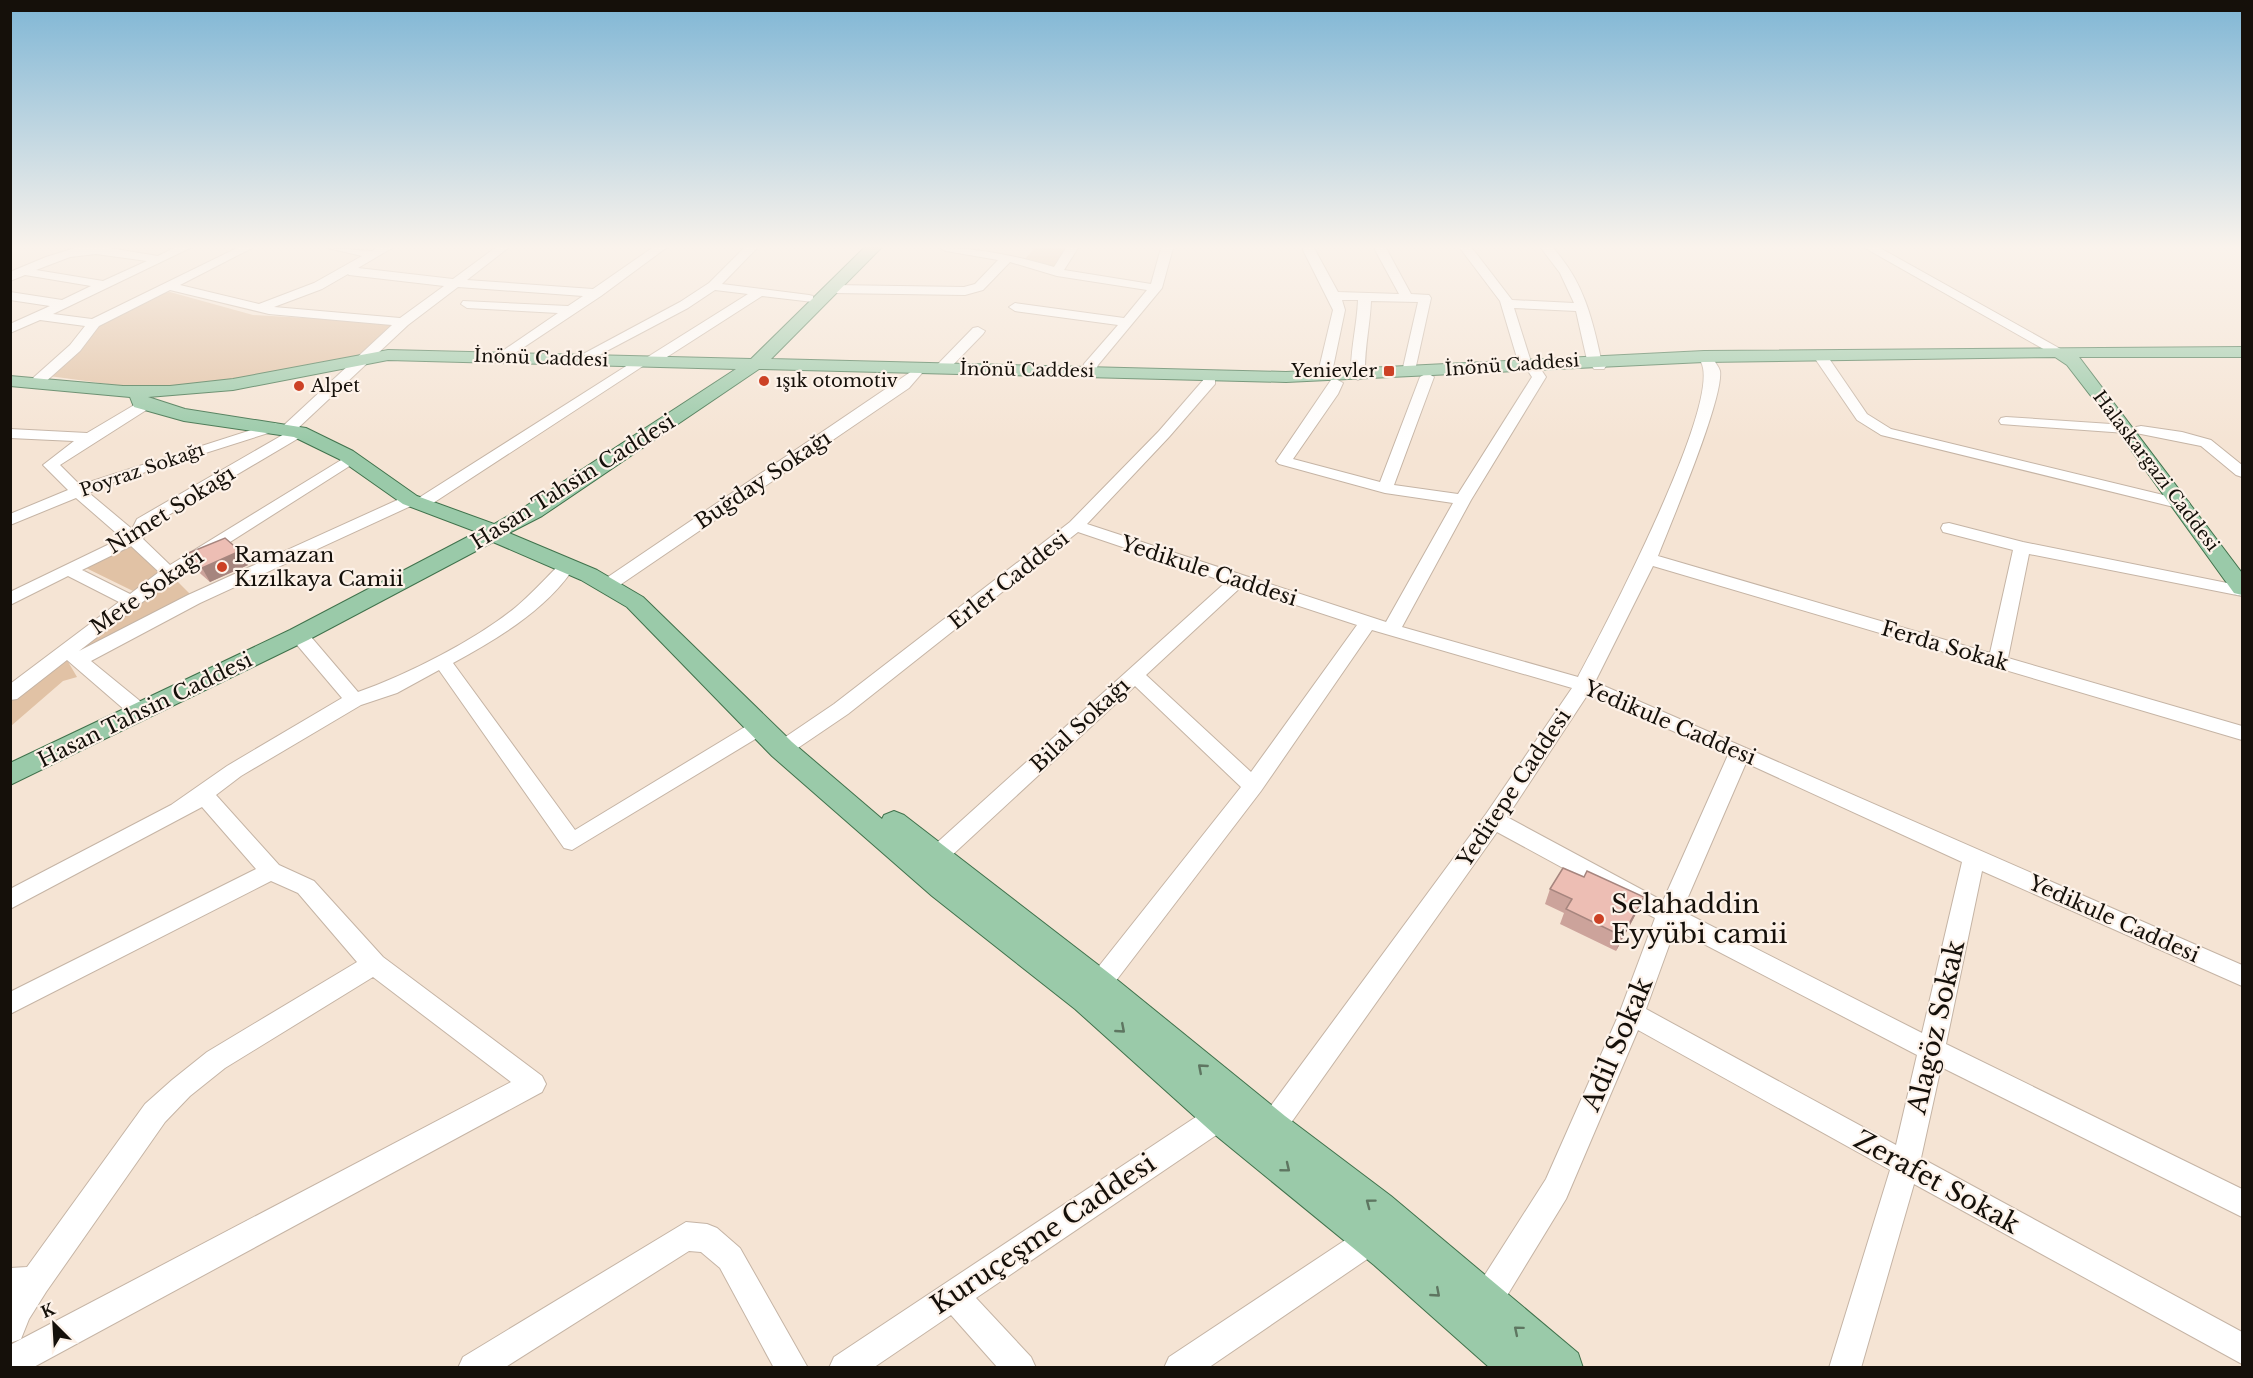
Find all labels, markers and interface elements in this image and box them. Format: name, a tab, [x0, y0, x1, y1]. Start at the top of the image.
street label: İnönü Caddesi	[473, 344, 609, 371]
street label: İnönü Caddesi	[1444, 348, 1580, 381]
street label: İnönü Caddesi	[960, 357, 1095, 382]
place label: Yenievler	[1290, 360, 1377, 382]
marker: Yenievler	[1382, 364, 1396, 378]
place label: ışık otomotiv	[776, 370, 898, 392]
marker: ışık otomotiv	[757, 374, 771, 388]
place label: Alpet	[310, 375, 360, 397]
marker: Alpet	[292, 379, 306, 393]
street label: Halaskargazi Caddesi	[2088, 386, 2224, 556]
street label: Hasan Tahsin Caddesi	[466, 409, 680, 555]
street label: Buğday Sokağı	[690, 425, 836, 535]
street label: Poyraz Sokağı	[77, 438, 207, 502]
street label: Nimet Sokağı	[102, 460, 240, 560]
street label: Erler Caddesi	[944, 525, 1074, 635]
street label: Yedikule Caddesi	[1116, 530, 1301, 612]
place label: Ramazan Kızılkaya Camii	[234, 542, 403, 592]
street label: Mete Sokağı	[85, 543, 209, 641]
marker: Ramazan Kızılkaya Camii	[215, 560, 229, 574]
street label: Ferda Sokak	[1878, 615, 2012, 677]
street label: Hasan Tahsin Caddesi	[33, 647, 257, 773]
street label: Bilal Sokağı	[1025, 672, 1135, 778]
street label: Yedikule Caddesi	[1579, 675, 1760, 771]
street label: Yeditepe Caddesi	[1451, 704, 1576, 873]
street label: Yedikule Caddesi	[2024, 869, 2203, 968]
place label: Selahaddin Eyyübi camii	[1611, 888, 1787, 950]
marker: Selahaddin Eyyübi camii	[1592, 912, 1606, 926]
street label: Alagöz Sokak	[1900, 937, 1972, 1118]
street label: Adil Sokak	[1574, 972, 1660, 1117]
one-way arrow	[1114, 1021, 1125, 1032]
one-way arrow	[1198, 1064, 1209, 1075]
street label: Zerafet Sokak	[1849, 1123, 2025, 1241]
street label: Kuruçeşme Caddesi	[925, 1147, 1162, 1321]
one-way arrow	[1279, 1161, 1290, 1172]
one-way arrow	[1366, 1200, 1377, 1211]
one-way arrow	[1429, 1285, 1440, 1296]
north arrow	[24, 1294, 84, 1354]
text: K	[38, 1298, 59, 1322]
one-way arrow	[1514, 1326, 1525, 1337]

